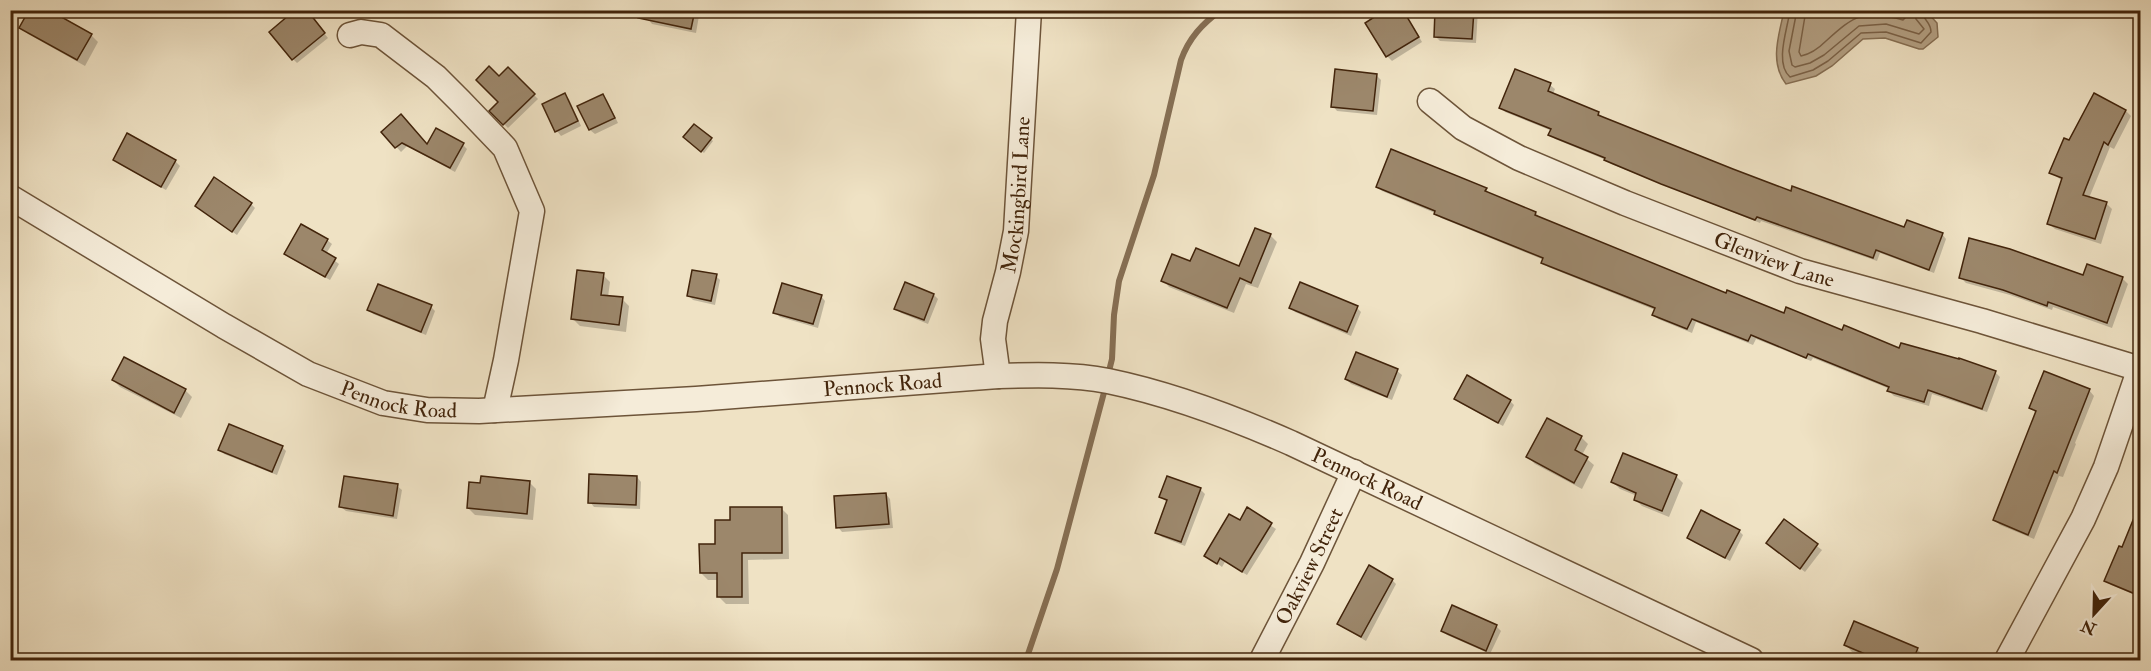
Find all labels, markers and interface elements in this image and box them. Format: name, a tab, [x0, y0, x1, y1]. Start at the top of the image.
street label: Mockingbird Lane	[995, 116, 1037, 275]
street label: Glenview Lane	[1710, 226, 1838, 294]
street label: Pennock Road	[822, 367, 944, 403]
street label: Pennock Road	[336, 375, 458, 425]
street label: Pennock Road	[1307, 442, 1427, 517]
street label: Oakview Street	[1269, 503, 1350, 630]
north arrow	[2064, 584, 2124, 644]
text: N	[2078, 615, 2100, 639]

